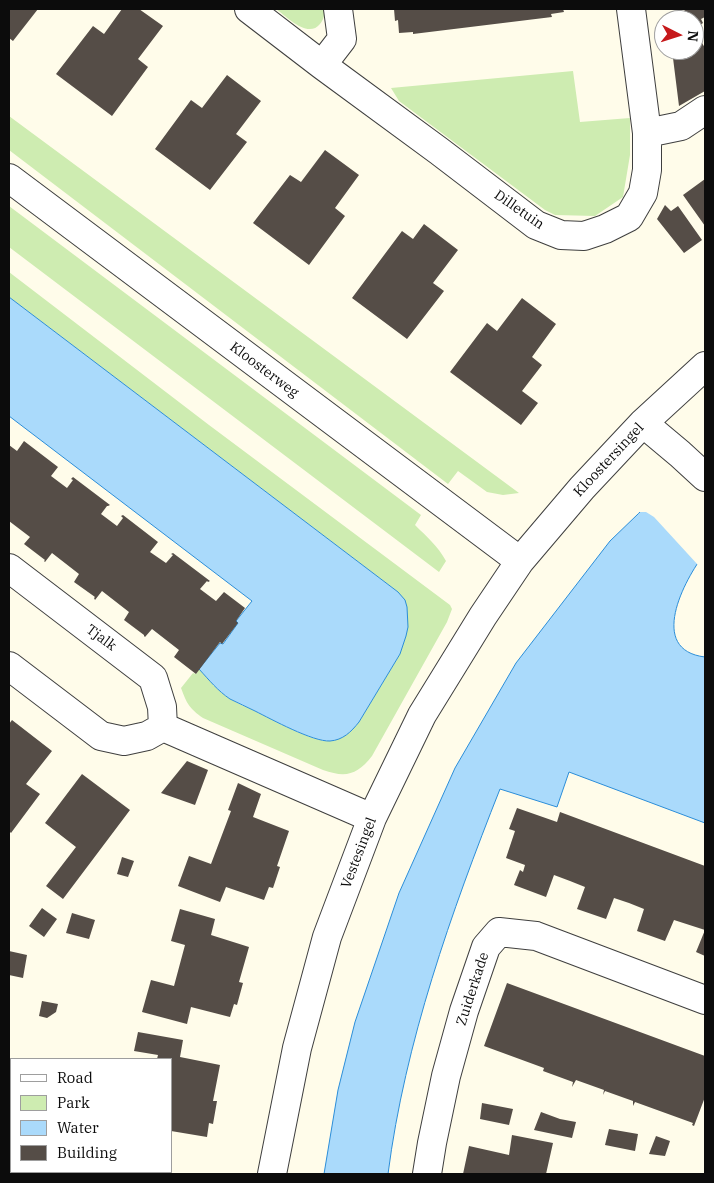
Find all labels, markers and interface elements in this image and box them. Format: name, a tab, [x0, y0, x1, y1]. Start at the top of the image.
north arrow	[654, 10, 704, 60]
text: N	[683, 30, 702, 43]
street label: Dilletuin	[491, 187, 547, 233]
street label: Kloosterweg	[226, 339, 302, 401]
street label: Kloostersingel	[571, 420, 647, 500]
street label: Tjalk	[83, 621, 119, 655]
street label: Vestesingel	[338, 815, 380, 891]
street label: Zuiderkade	[453, 950, 493, 1028]
legend	[10, 1058, 172, 1173]
text: Road	[57, 1068, 93, 1087]
text: Park	[57, 1093, 90, 1112]
text: Water	[57, 1118, 99, 1137]
text: Building	[57, 1143, 117, 1162]

